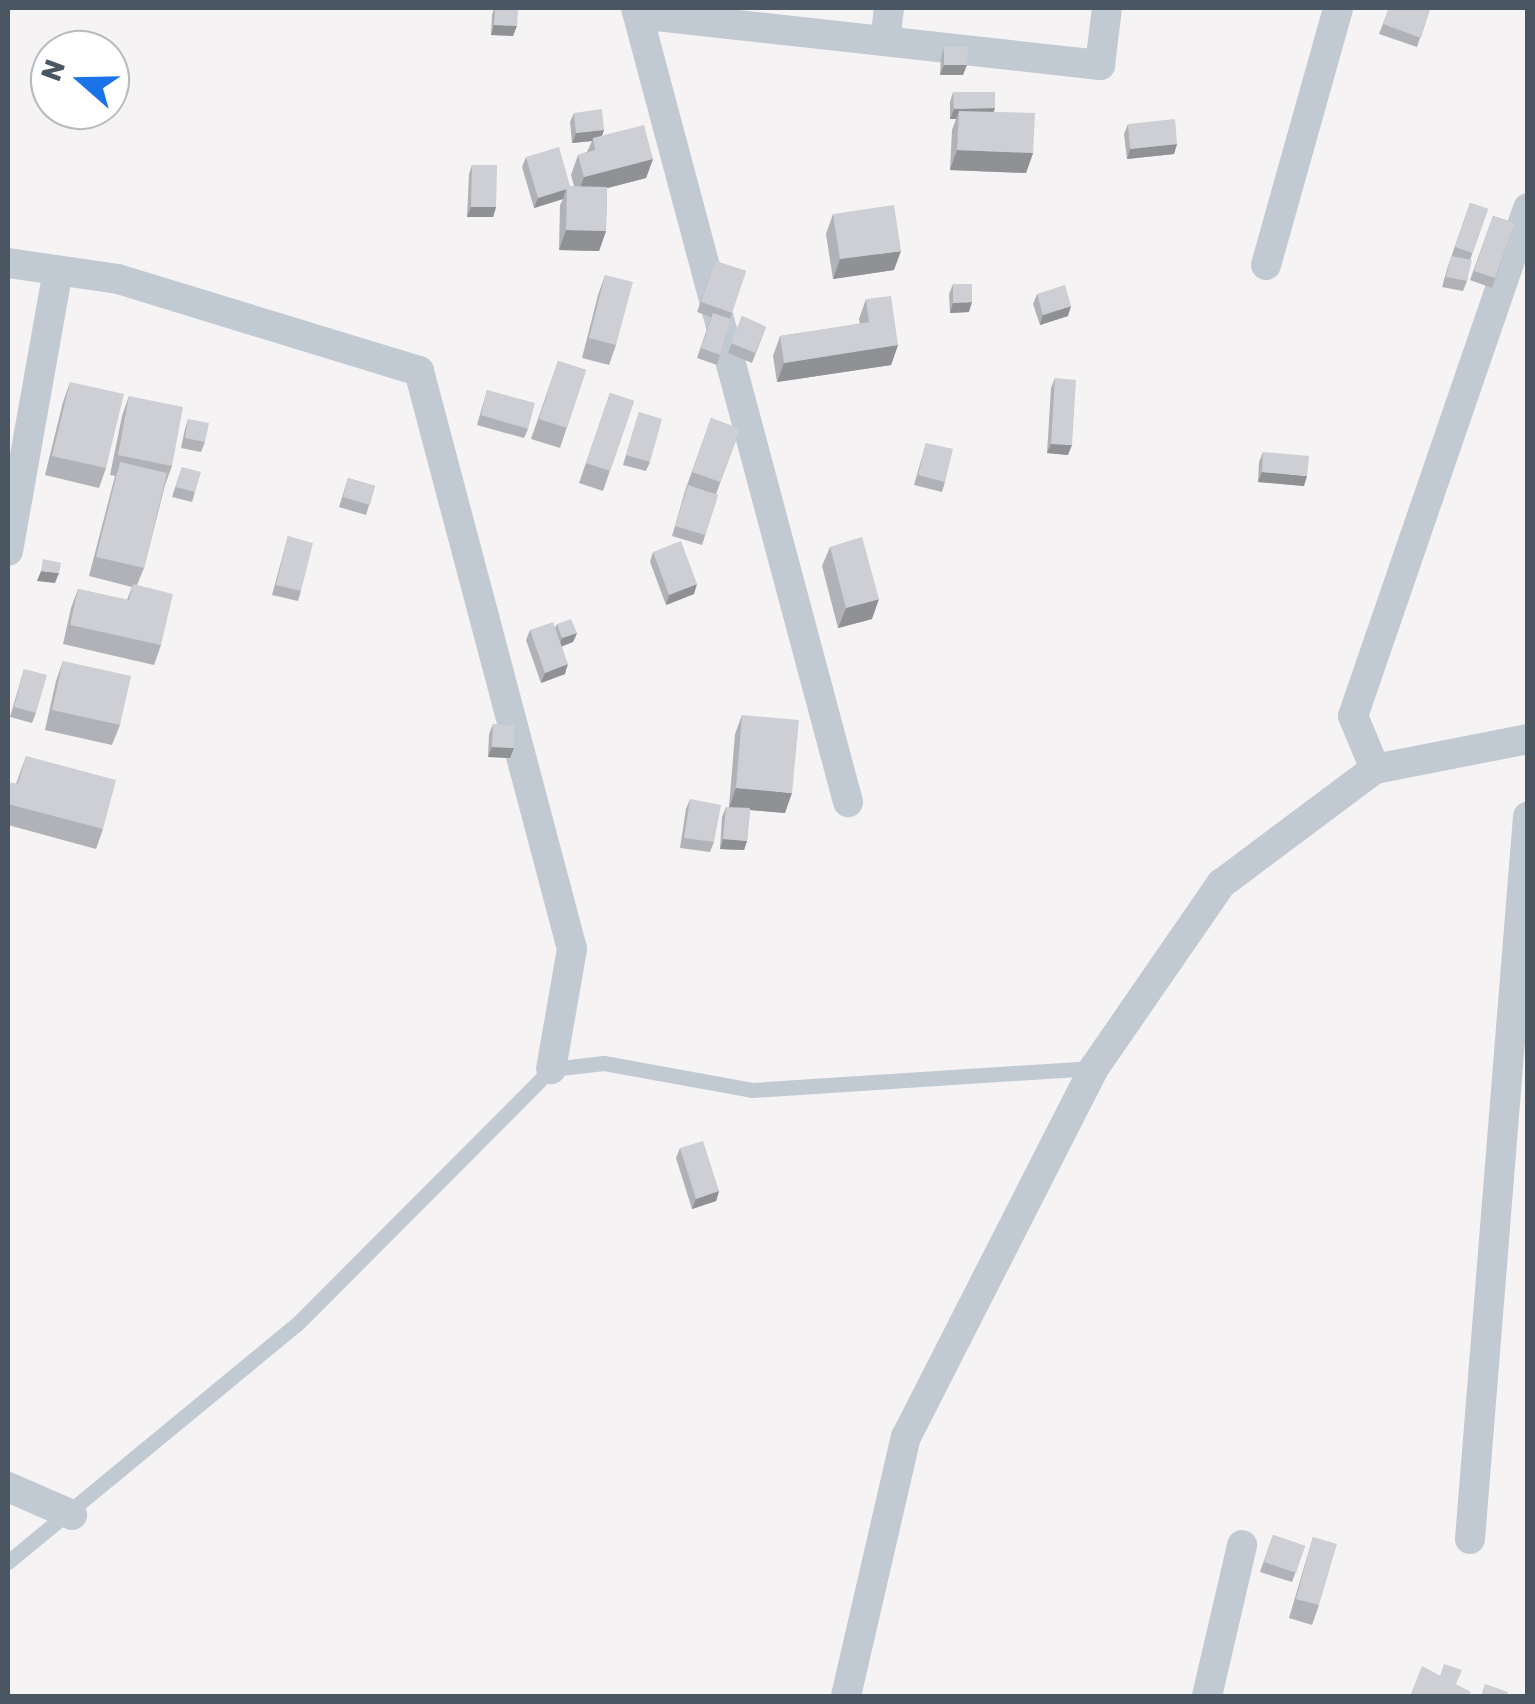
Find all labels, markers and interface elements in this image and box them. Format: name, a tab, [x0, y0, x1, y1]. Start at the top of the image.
north arrow	[30, 30, 130, 130]
text: N	[34, 55, 72, 85]

